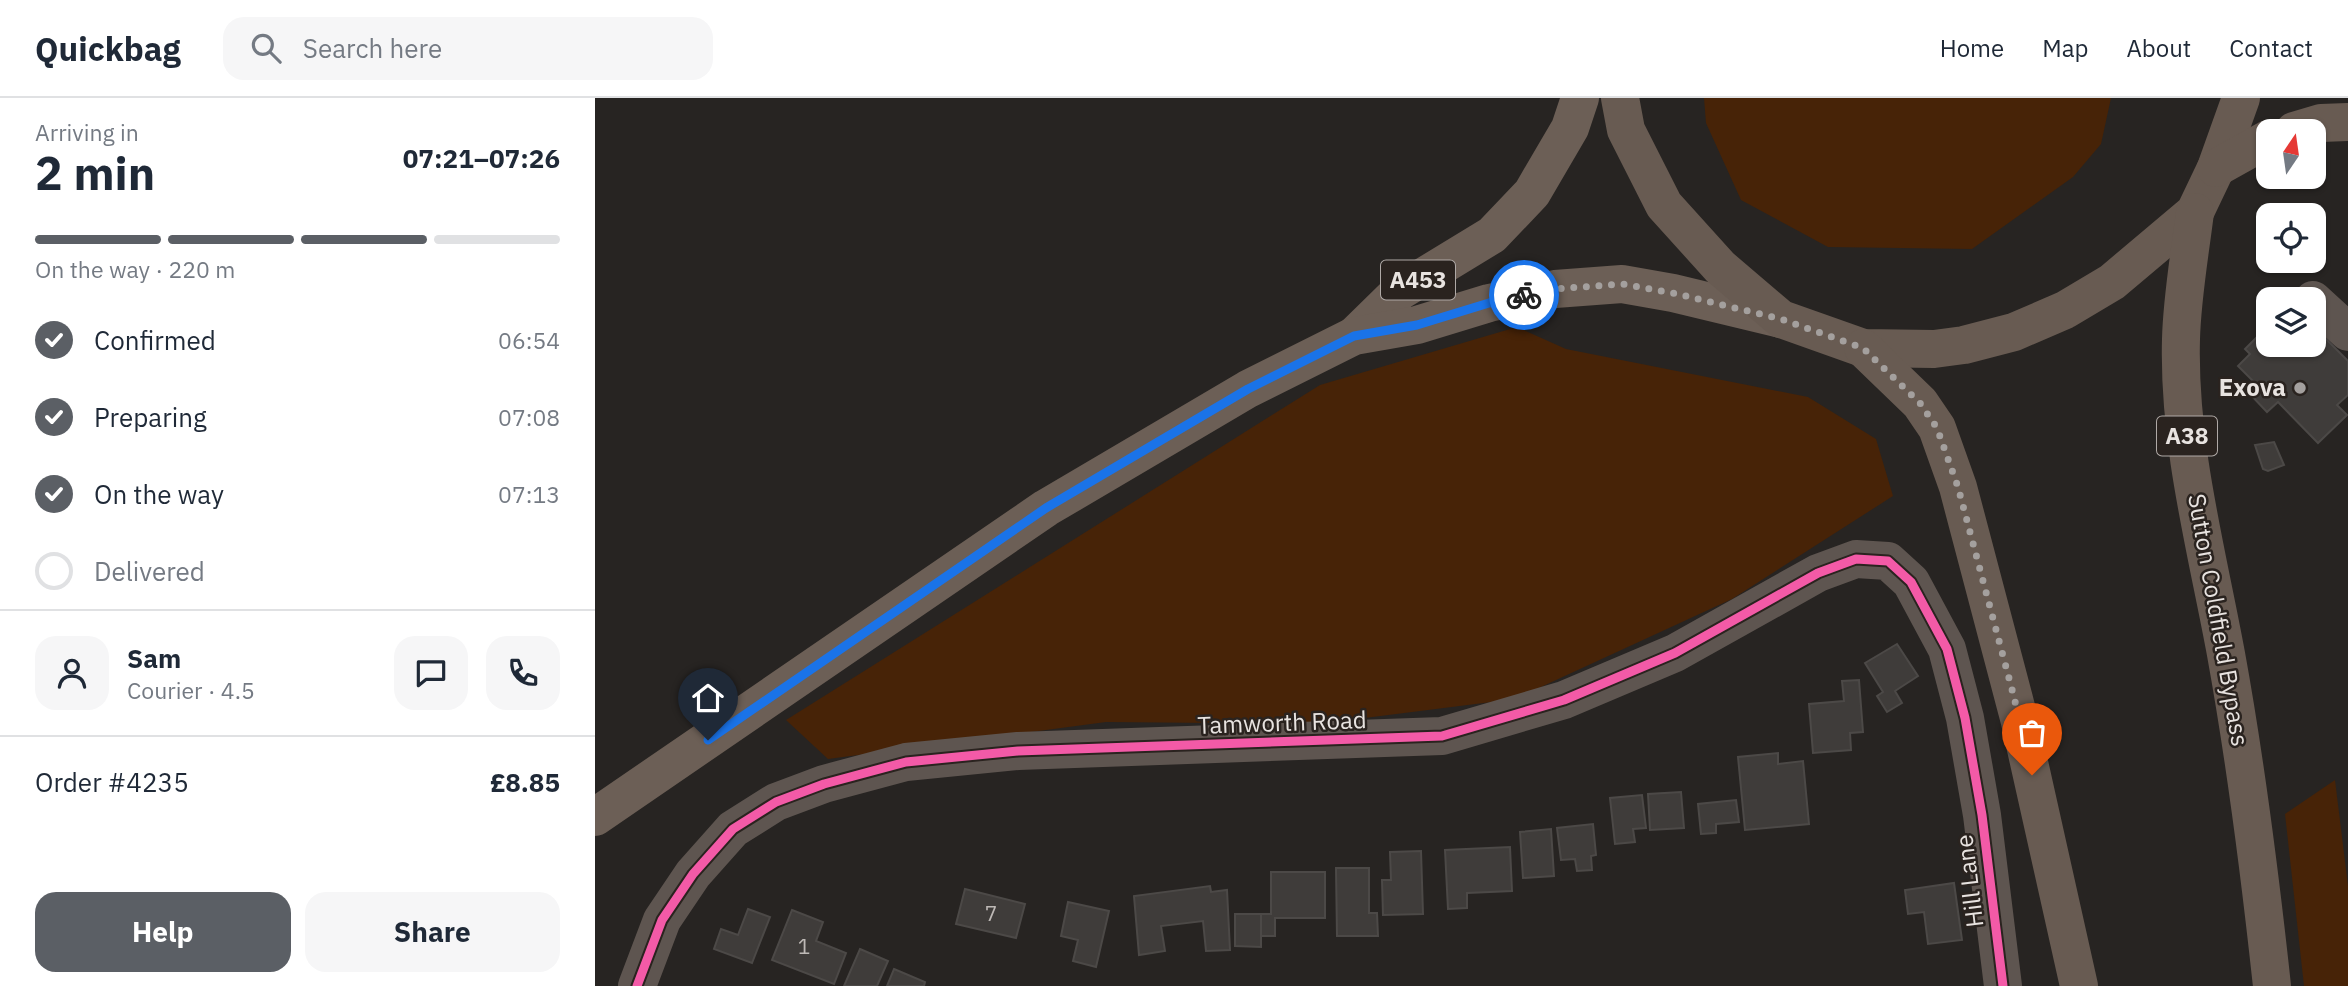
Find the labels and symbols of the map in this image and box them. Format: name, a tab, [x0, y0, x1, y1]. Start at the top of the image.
north arrow	[2256, 119, 2326, 189]
road number: A453	[1381, 260, 1455, 300]
courier	[1489, 260, 1559, 330]
place label: Exova	[2219, 371, 2286, 403]
marker: Exova	[2292, 380, 2308, 396]
road number: A38	[2157, 416, 2217, 456]
street label: Sutton Coldfield Bypass	[2181, 491, 2257, 749]
pin	[678, 668, 738, 740]
street label: Tamworth Road	[1197, 703, 1367, 741]
pin	[2002, 703, 2062, 775]
street label: Hill Lane	[1947, 833, 1991, 929]
house number: 7	[985, 899, 997, 927]
house number: 1	[798, 932, 810, 960]

